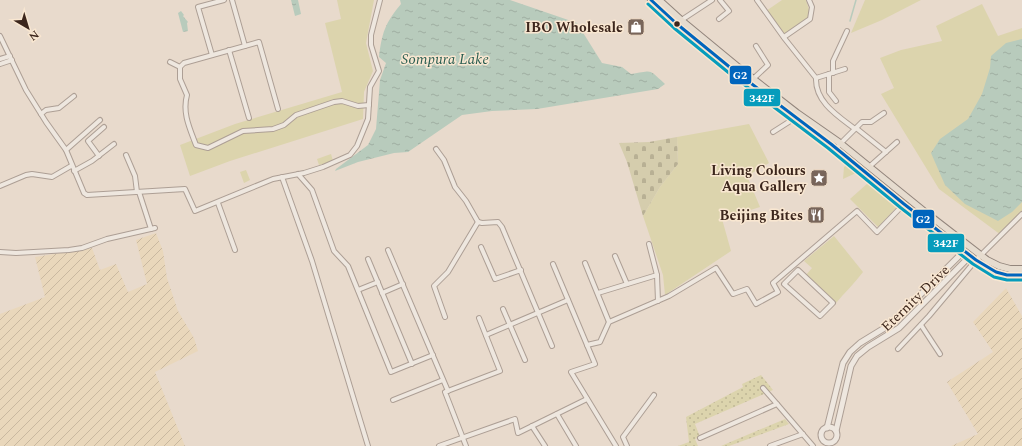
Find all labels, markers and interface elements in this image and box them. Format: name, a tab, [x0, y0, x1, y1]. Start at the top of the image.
north arrow	[8, 8, 48, 48]
place label: IBO Wholesale	[525, 17, 623, 38]
shop icon: IBO Wholesale	[626, 17, 646, 37]
unlabelled marker	[672, 19, 682, 29]
text: N	[25, 26, 43, 45]
water label: Sompura Lake	[401, 48, 489, 71]
line badge: G2	[729, 65, 752, 85]
text: G2	[733, 67, 747, 84]
line badge: 342F	[743, 88, 781, 107]
text: 342F	[749, 90, 775, 107]
place label: Living Colours Aqua Gallery	[711, 160, 807, 197]
place icon: Living Colours Aqua Gallery	[809, 168, 829, 188]
place label: Beijing Bites	[719, 205, 803, 226]
restaurant icon: Beijing Bites	[806, 205, 826, 225]
line badge: G2	[912, 209, 935, 229]
text: G2	[916, 211, 930, 228]
line badge: 342F	[927, 233, 965, 253]
text: 342F	[933, 235, 959, 252]
street label: Eternity Drive	[876, 260, 955, 337]

